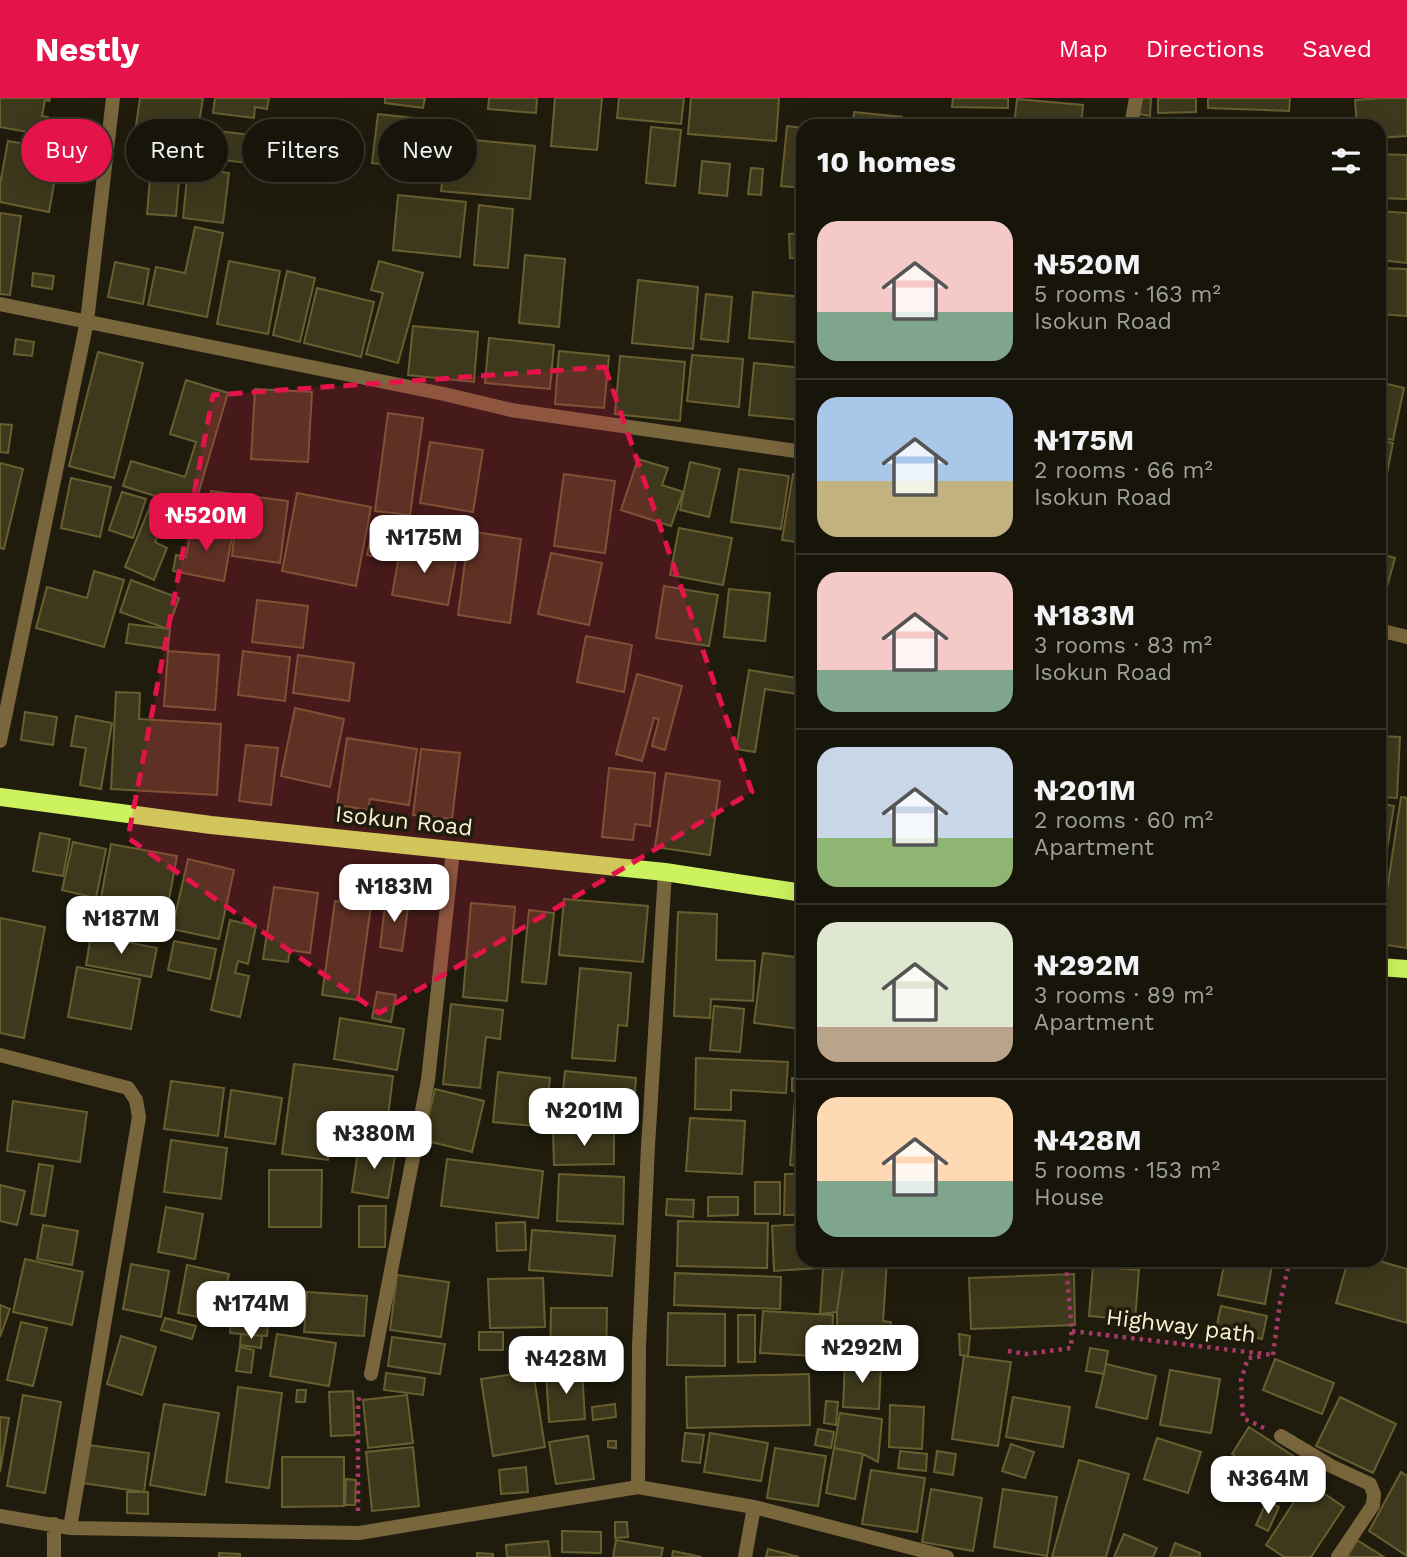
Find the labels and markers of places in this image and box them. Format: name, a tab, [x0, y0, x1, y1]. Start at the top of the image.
pin: ₦520M	[157, 494, 255, 553]
pin: ₦175M	[375, 516, 473, 575]
pin: ₦183M	[345, 864, 443, 924]
pin: ₦187M	[72, 896, 170, 956]
pin: ₦201M	[535, 1088, 633, 1148]
pin: ₦380M	[325, 1112, 423, 1171]
pin: ₦174M	[202, 1282, 300, 1341]
pin: ₦292M	[813, 1326, 911, 1385]
pin: ₦428M	[517, 1336, 615, 1396]
pin: ₦364M	[1219, 1456, 1317, 1516]

